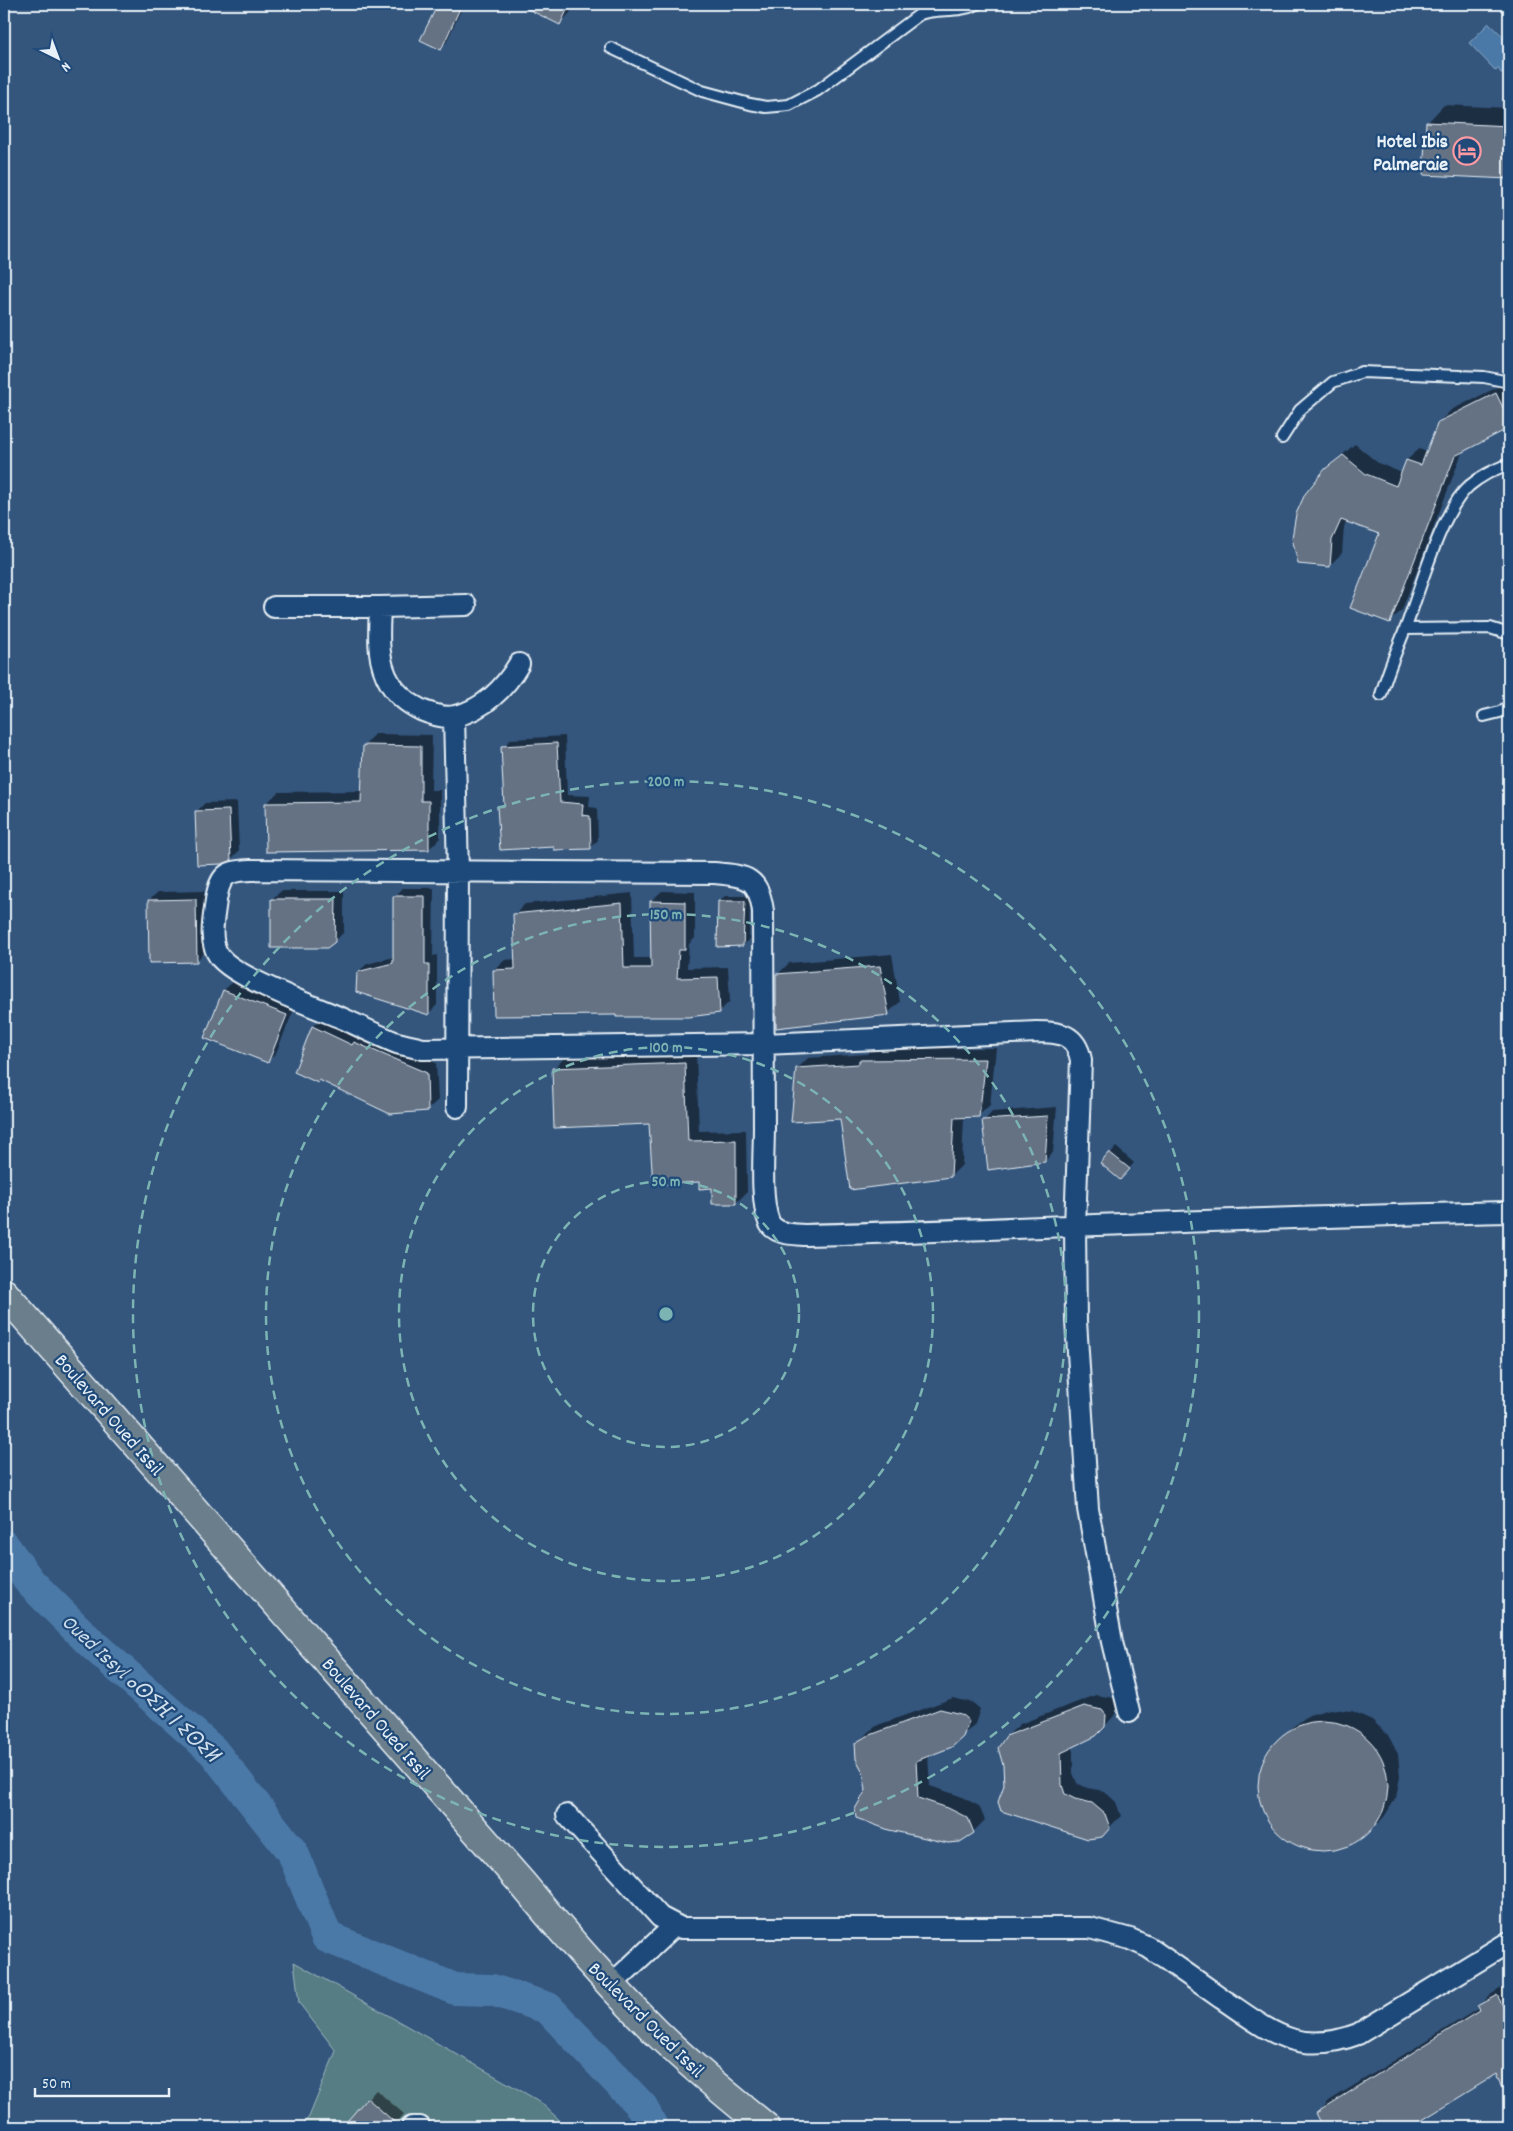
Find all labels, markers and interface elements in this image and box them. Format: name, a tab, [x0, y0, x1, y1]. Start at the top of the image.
north arrow	[32, 32, 82, 82]
text: N	[56, 56, 75, 76]
place label: Hotel Ibis Palmeraie	[1373, 129, 1448, 180]
hotel icon: Hotel Ibis Palmeraie	[1452, 136, 1482, 166]
text: 200 m	[648, 772, 684, 794]
text: 150 m	[650, 905, 682, 927]
text: 100 m	[649, 1038, 683, 1060]
text: 50 m	[652, 1172, 680, 1194]
centre of rings	[657, 1305, 675, 1323]
street label: Boulevard Oued Issil	[47, 1349, 169, 1483]
water label: Oued Issyl ⴰⵙⵉⴼ ⵏ ⵉⵙⵉⵍ	[53, 1609, 226, 1773]
street label: Boulevard Oued Issil	[314, 1653, 436, 1787]
street label: Boulevard Oued Issil	[581, 1957, 709, 2086]
scale bar	[35, 2066, 169, 2098]
text: 50 m	[42, 2074, 71, 2096]

